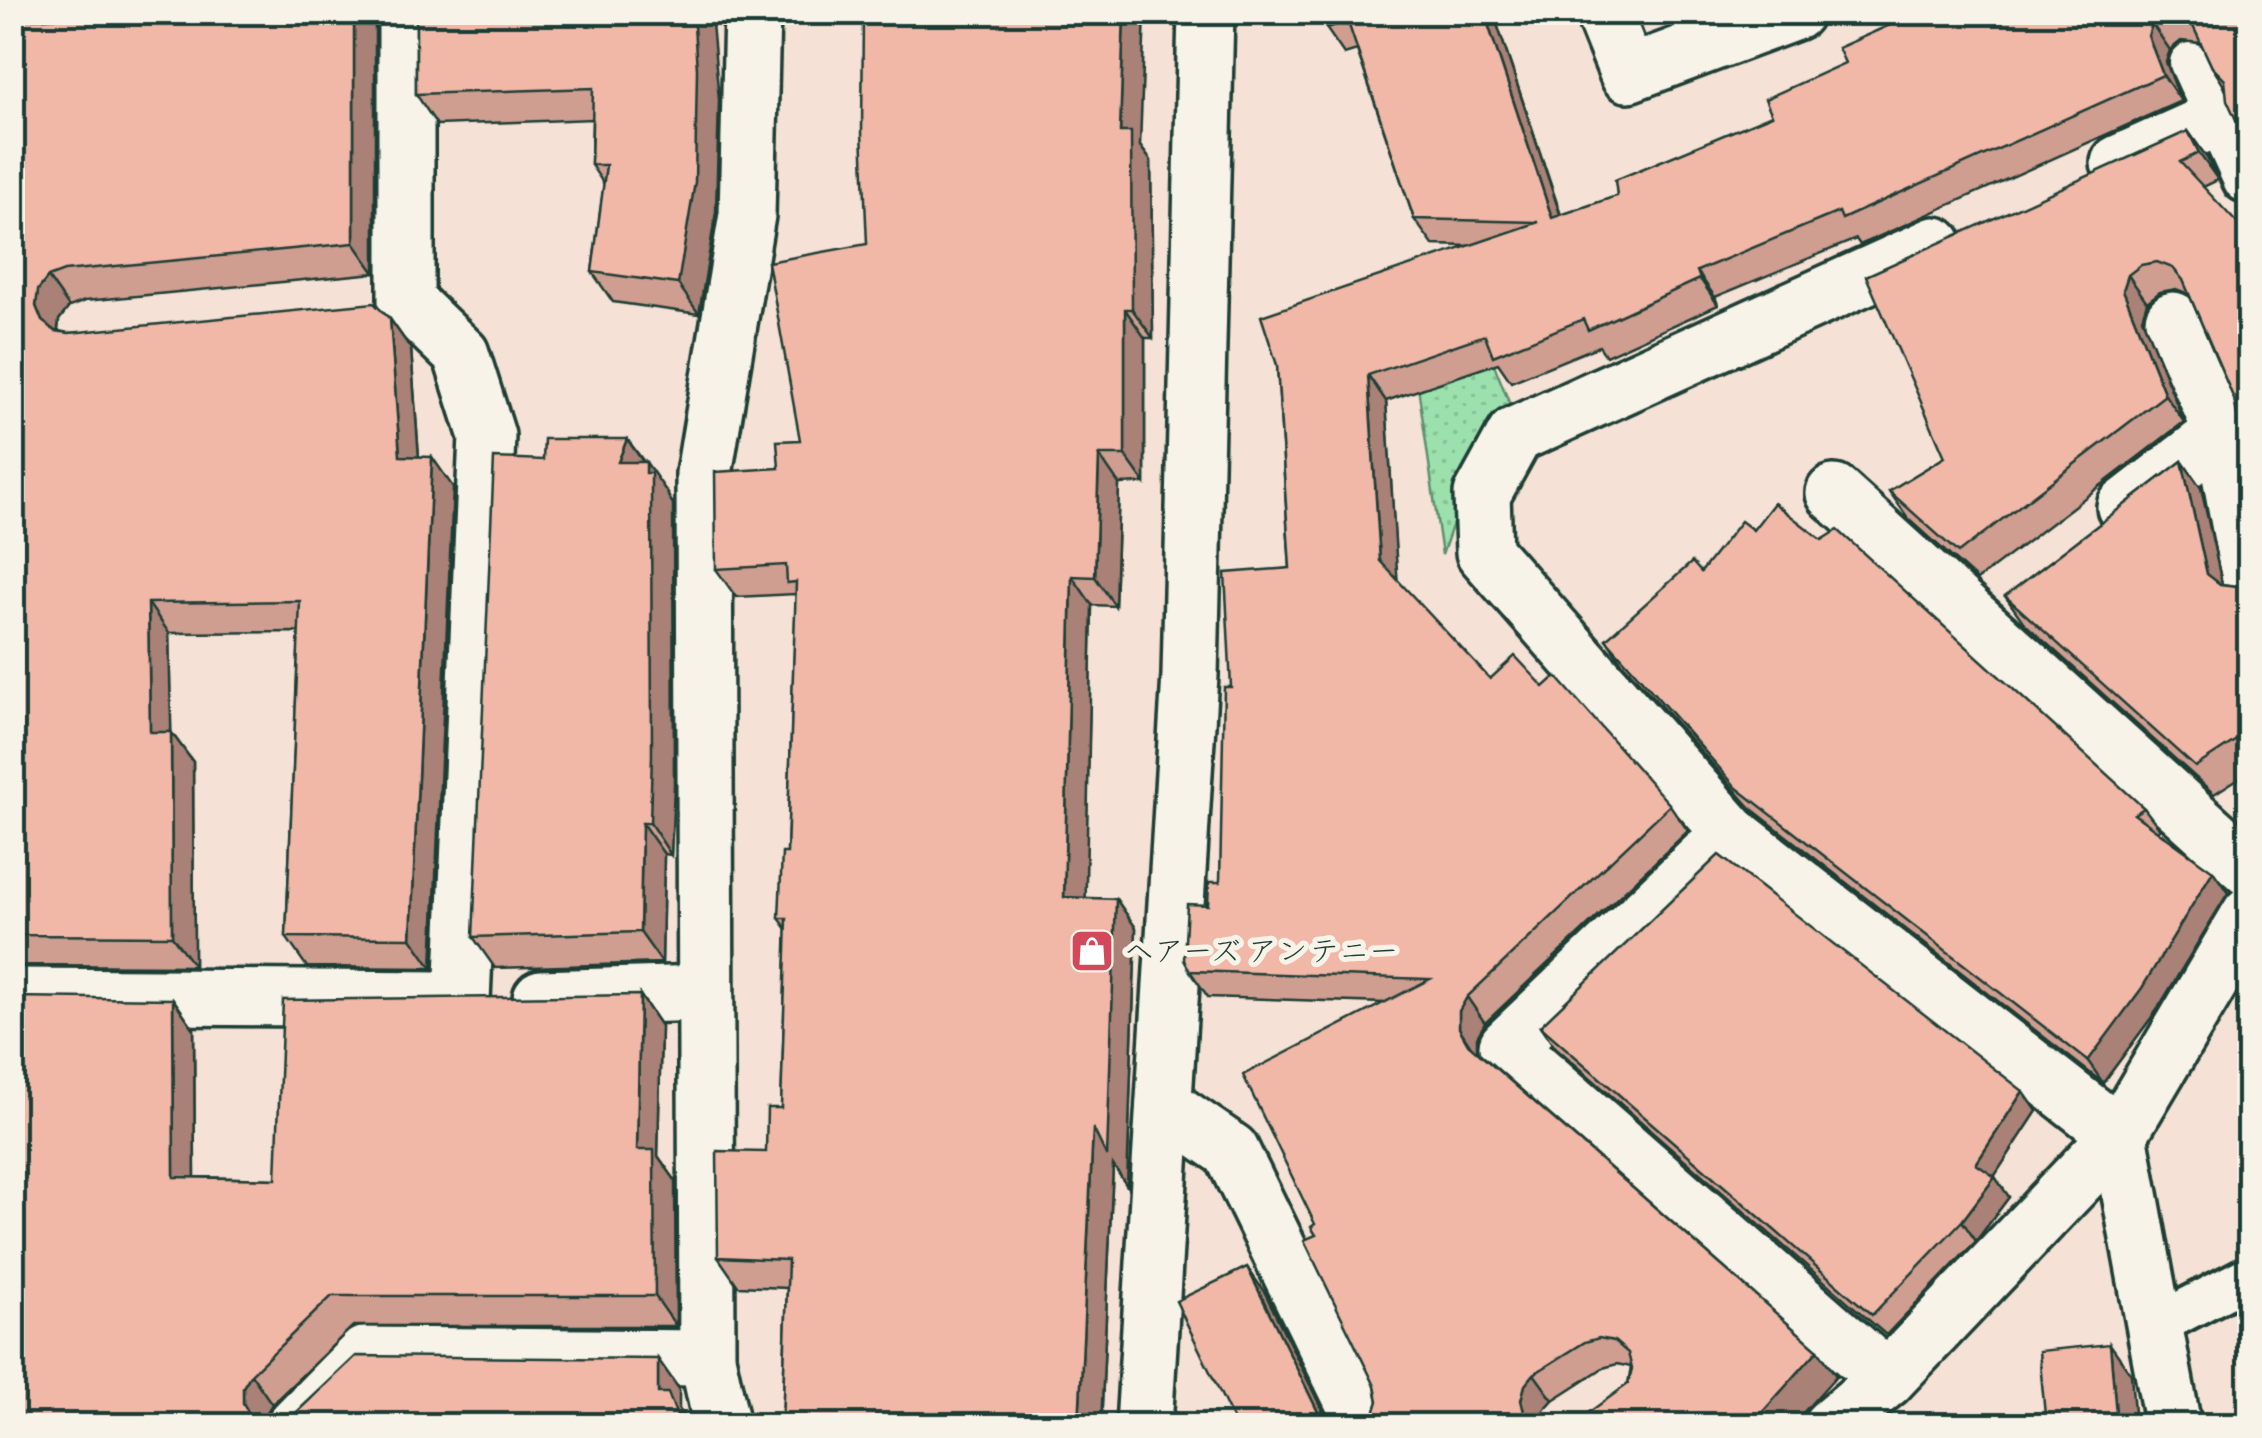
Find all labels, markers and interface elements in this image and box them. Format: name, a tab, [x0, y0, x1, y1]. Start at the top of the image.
shop icon: ヘアーズ アンテニー	[1069, 928, 1115, 974]
place label: ヘアーズ アンテニー	[1124, 938, 1399, 973]

